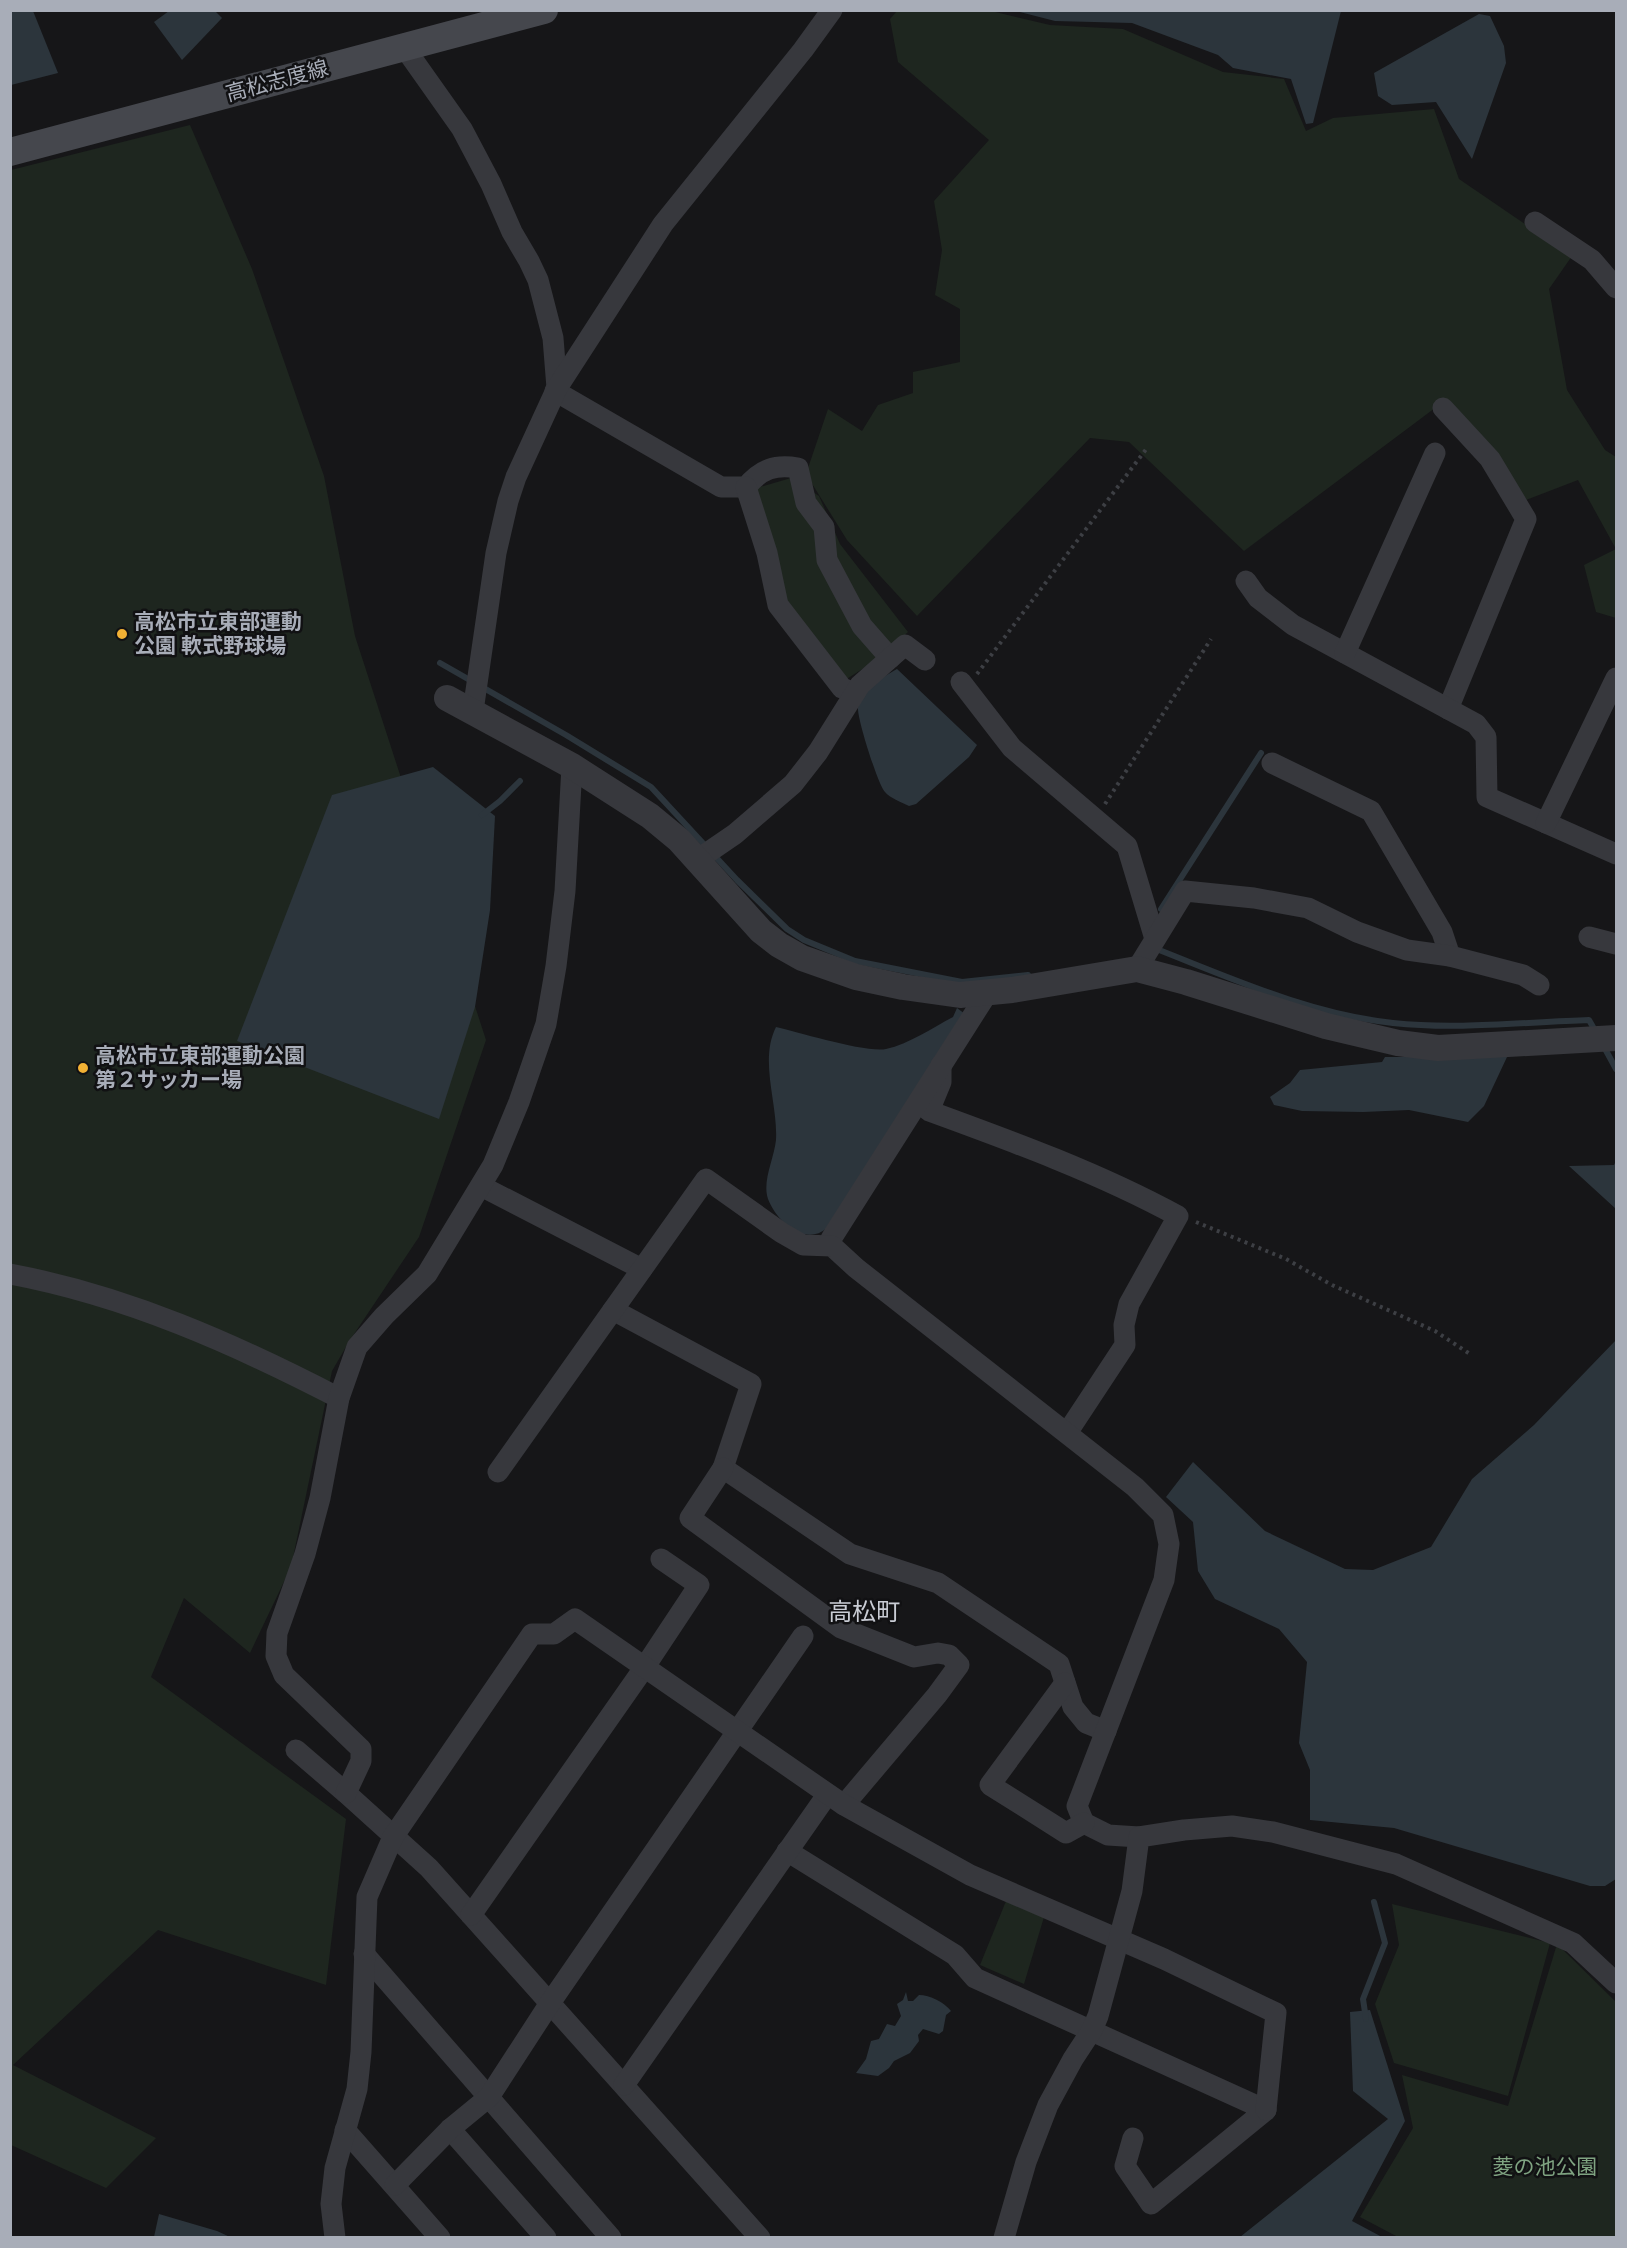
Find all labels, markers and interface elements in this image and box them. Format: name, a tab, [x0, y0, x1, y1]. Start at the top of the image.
street label: 高松志度線	[223, 56, 331, 106]
place label: 高松市立東部運動 公園 軟式野球場	[134, 610, 302, 658]
marker: 高松市立東部運動 公園 軟式野球場	[115, 627, 129, 641]
place label: 高松市立東部運動公園 第２サッカー場	[95, 1044, 305, 1092]
marker: 高松市立東部運動公園 第２サッカー場	[76, 1061, 90, 1075]
district label: 高松町	[828, 1598, 900, 1626]
park label: 菱の池公園	[1493, 2155, 1598, 2179]

